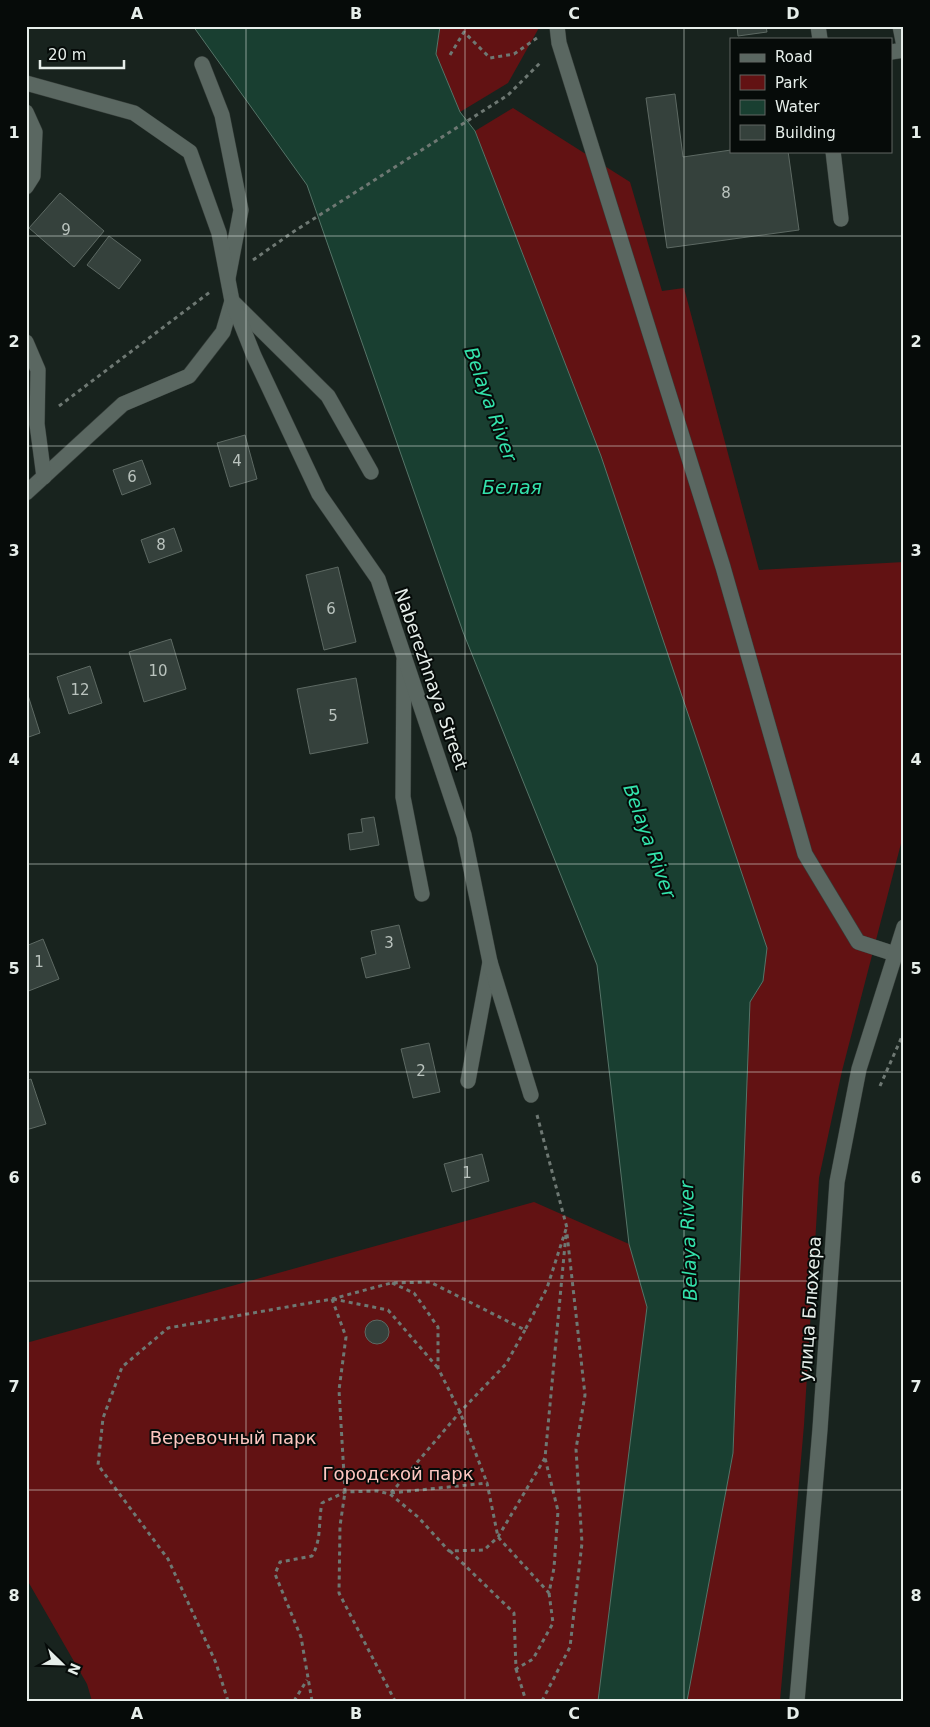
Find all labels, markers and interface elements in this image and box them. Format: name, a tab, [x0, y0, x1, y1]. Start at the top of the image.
text: A	[131, 4, 144, 23]
text: B	[350, 4, 362, 23]
text: C	[568, 4, 580, 23]
text: D	[786, 4, 800, 23]
scale bar	[40, 38, 124, 70]
legend	[730, 38, 892, 152]
text: 20 m	[48, 46, 86, 64]
text: Road	[775, 48, 813, 66]
text: Park	[775, 74, 808, 92]
text: Water	[775, 98, 820, 116]
text: 1	[8, 123, 20, 142]
text: 1	[910, 123, 922, 142]
text: Building	[775, 124, 836, 142]
house number: 8	[721, 184, 731, 202]
house number: 9	[61, 221, 71, 239]
text: 2	[8, 332, 20, 351]
text: 2	[910, 332, 922, 351]
water label: Belaya River	[460, 344, 522, 465]
house number: 4	[232, 452, 242, 470]
house number: 6	[127, 468, 137, 486]
water label: Белая	[482, 476, 542, 498]
house number: 8	[156, 536, 166, 554]
text: 3	[8, 541, 20, 560]
text: 3	[910, 541, 922, 560]
street label: Naberezhnaya Street	[391, 585, 472, 772]
house number: 6	[326, 600, 336, 618]
house number: 10	[148, 662, 168, 680]
house number: 12	[70, 681, 90, 699]
house number: 5	[328, 707, 338, 725]
text: 4	[8, 750, 20, 769]
text: 4	[910, 750, 922, 769]
water label: Belaya River	[619, 781, 681, 902]
house number: 3	[384, 934, 394, 952]
house number: 1	[34, 953, 44, 971]
text: 5	[8, 959, 20, 978]
text: 5	[910, 959, 922, 978]
house number: 2	[416, 1062, 426, 1080]
house number: 1	[462, 1164, 472, 1182]
text: 6	[8, 1168, 20, 1187]
text: 6	[910, 1168, 922, 1187]
water label: Belaya River	[675, 1180, 701, 1301]
street label: улица Блюхера	[794, 1235, 825, 1383]
text: 7	[8, 1377, 20, 1396]
text: 7	[910, 1377, 922, 1396]
park label: Веревочный парк	[150, 1427, 316, 1448]
park label: Городской парк	[322, 1463, 474, 1484]
text: 8	[8, 1586, 20, 1605]
text: 8	[910, 1586, 922, 1605]
north arrow	[38, 1640, 88, 1690]
text: N	[64, 1661, 84, 1678]
text: A	[131, 1704, 144, 1723]
text: B	[350, 1704, 362, 1723]
text: C	[568, 1704, 580, 1723]
text: D	[786, 1704, 800, 1723]

